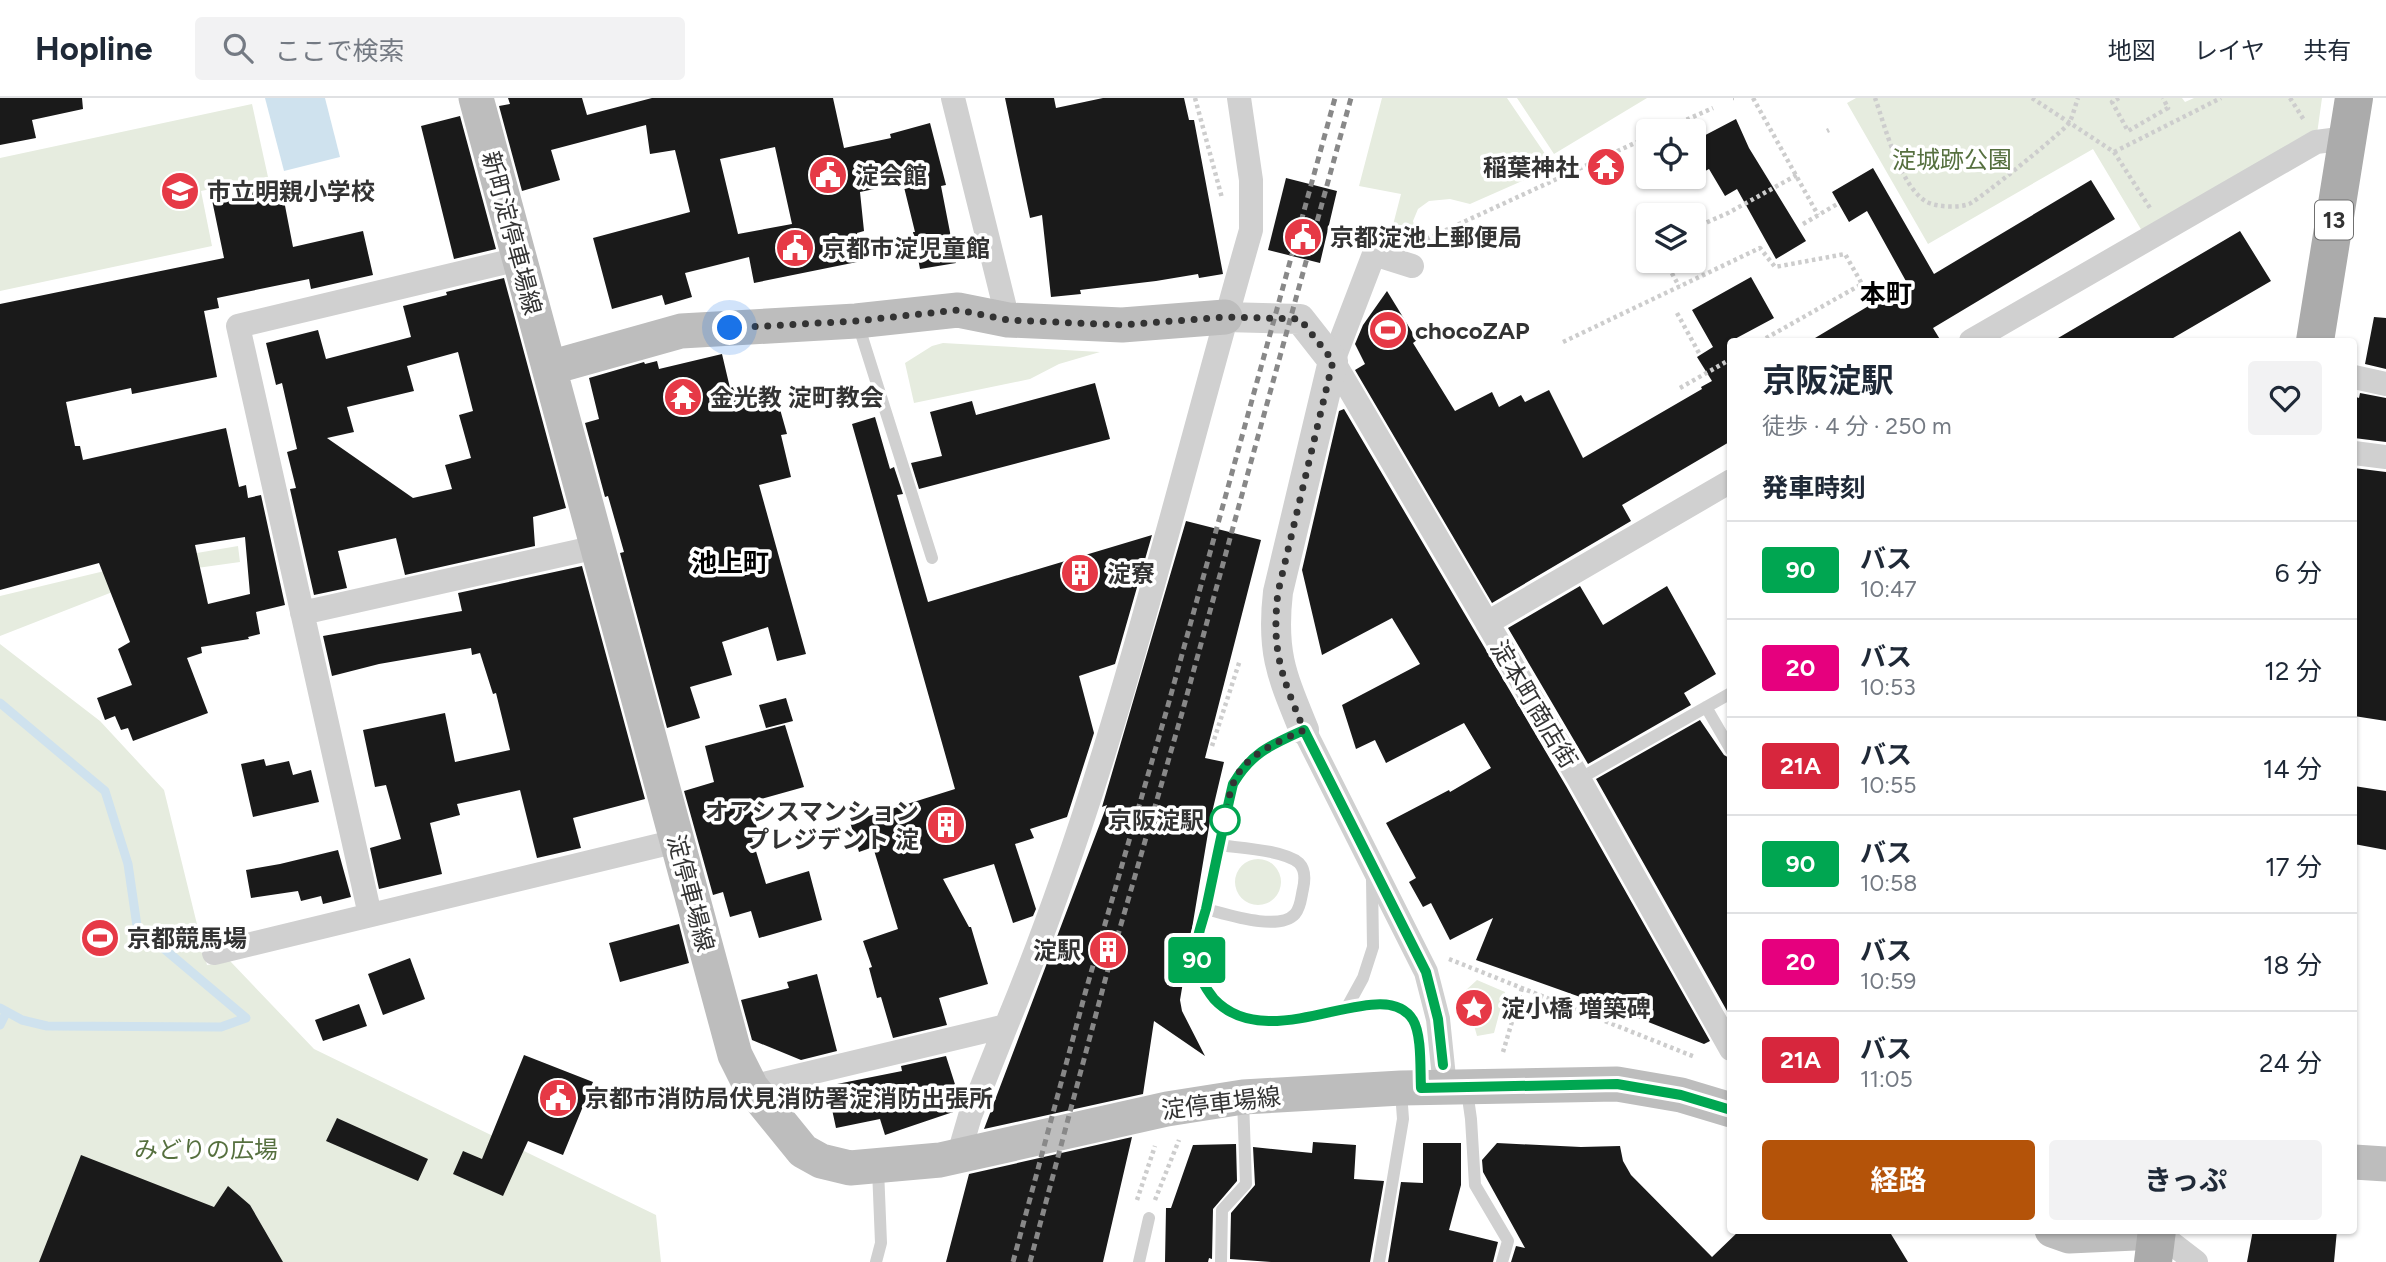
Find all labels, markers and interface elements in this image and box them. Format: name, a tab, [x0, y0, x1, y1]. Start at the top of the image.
search box	[195, 17, 685, 80]
text: Hopline	[35, 29, 153, 68]
icon: search	[219, 29, 257, 67]
text: ここで検索	[275, 35, 405, 67]
text: 地図	[2108, 36, 2156, 65]
text: レイヤ	[2194, 36, 2265, 65]
text: 共有	[2303, 36, 2351, 65]
map controls	[1636, 119, 1706, 273]
button: locate	[1636, 119, 1706, 189]
park label: 淀城跡公園	[1892, 145, 2012, 174]
temple icon: 稲葉神社	[1585, 146, 1627, 188]
street label: 新町淀停車場線	[476, 148, 548, 318]
place label: 稲葉神社	[1483, 153, 1579, 182]
public building icon: 淀会館	[807, 154, 849, 196]
place label: 淀会館	[855, 161, 927, 190]
school or university icon: 市立明親小学校	[159, 170, 201, 212]
place label: 市立明親小学校	[207, 177, 375, 206]
road number: 13	[2315, 200, 2353, 239]
button: layers	[1636, 203, 1706, 273]
public building icon: 京都淀池上郵便局	[1282, 216, 1324, 258]
place label: 京都淀池上郵便局	[1330, 223, 1522, 252]
public building icon: 京都市淀児童館	[774, 227, 816, 269]
place label: 京都市淀児童館	[822, 234, 990, 263]
district label: 本町	[1860, 278, 1912, 310]
sports icon: chocoZAP	[1367, 309, 1409, 351]
your location	[712, 310, 747, 345]
place label: chocoZAP	[1415, 316, 1530, 345]
text: 京阪淀駅	[1762, 361, 1894, 400]
button: heart	[2248, 361, 2322, 435]
temple icon: 金光教 淀町教会	[662, 376, 704, 418]
place label: 金光教 淀町教会	[710, 383, 884, 412]
text: 徒歩 · 4 分 · 250 m	[1762, 412, 1951, 440]
text: 発車時刻	[1762, 472, 1866, 504]
text: バス	[1860, 543, 1912, 575]
district label: 池上町	[691, 547, 769, 579]
building icon: 淀寮	[1059, 552, 1101, 594]
text: 90	[1786, 555, 1815, 584]
text: 6 分	[2275, 557, 2322, 589]
place label: 淀寮	[1107, 559, 1155, 588]
text: 10:47	[1860, 575, 1917, 603]
street label: 淀本町商店街	[1484, 635, 1584, 773]
text: バス	[1860, 641, 1912, 673]
text: 20	[1786, 653, 1815, 682]
text: 12 分	[2264, 655, 2322, 687]
text: 10:53	[1860, 673, 1916, 701]
text: バス	[1860, 739, 1912, 771]
text: 21A	[1780, 751, 1821, 780]
text: 14 分	[2263, 753, 2322, 785]
text: 10:55	[1860, 771, 1917, 799]
place label: オアシスマンション プレジデント 淀	[705, 797, 919, 854]
building icon: オアシスマンション プレジデント 淀	[925, 804, 967, 846]
marker: 京阪淀駅	[1210, 805, 1240, 835]
place label: 京阪淀駅	[1108, 806, 1204, 835]
street label: 淀停車場線	[661, 831, 721, 955]
text: バス	[1860, 837, 1912, 869]
text: 90	[1786, 849, 1815, 878]
text: 17 分	[2265, 851, 2322, 883]
text: 10:58	[1860, 869, 1917, 897]
sports icon: 京都競馬場	[79, 917, 121, 959]
place label: 京都競馬場	[127, 924, 247, 953]
building icon: 淀駅	[1087, 929, 1129, 971]
text: バス	[1860, 935, 1912, 967]
place label: 淀駅	[1033, 936, 1081, 965]
line badge: 90	[1166, 937, 1228, 983]
text: 90	[1182, 945, 1212, 974]
text: 20	[1786, 947, 1815, 976]
text: 18 分	[2263, 949, 2322, 981]
text: 10:59	[1860, 967, 1916, 995]
place icon: 淀小橋 増築碑	[1453, 987, 1495, 1029]
place label: 淀小橋 増築碑	[1501, 994, 1651, 1023]
text: バス	[1860, 1033, 1912, 1065]
text: 21A	[1780, 1045, 1821, 1074]
text: 24 分	[2259, 1047, 2322, 1079]
text: 11:05	[1860, 1065, 1913, 1093]
public building icon: 京都市消防局伏見消防署淀消防出張所	[537, 1077, 579, 1119]
street label: 淀停車場線	[1160, 1081, 1282, 1125]
place label: 京都市消防局伏見消防署淀消防出張所	[585, 1084, 993, 1113]
park label: みどりの広場	[134, 1135, 278, 1164]
button: 経路	[1762, 1140, 2035, 1220]
button: きっぷ	[2049, 1140, 2322, 1220]

